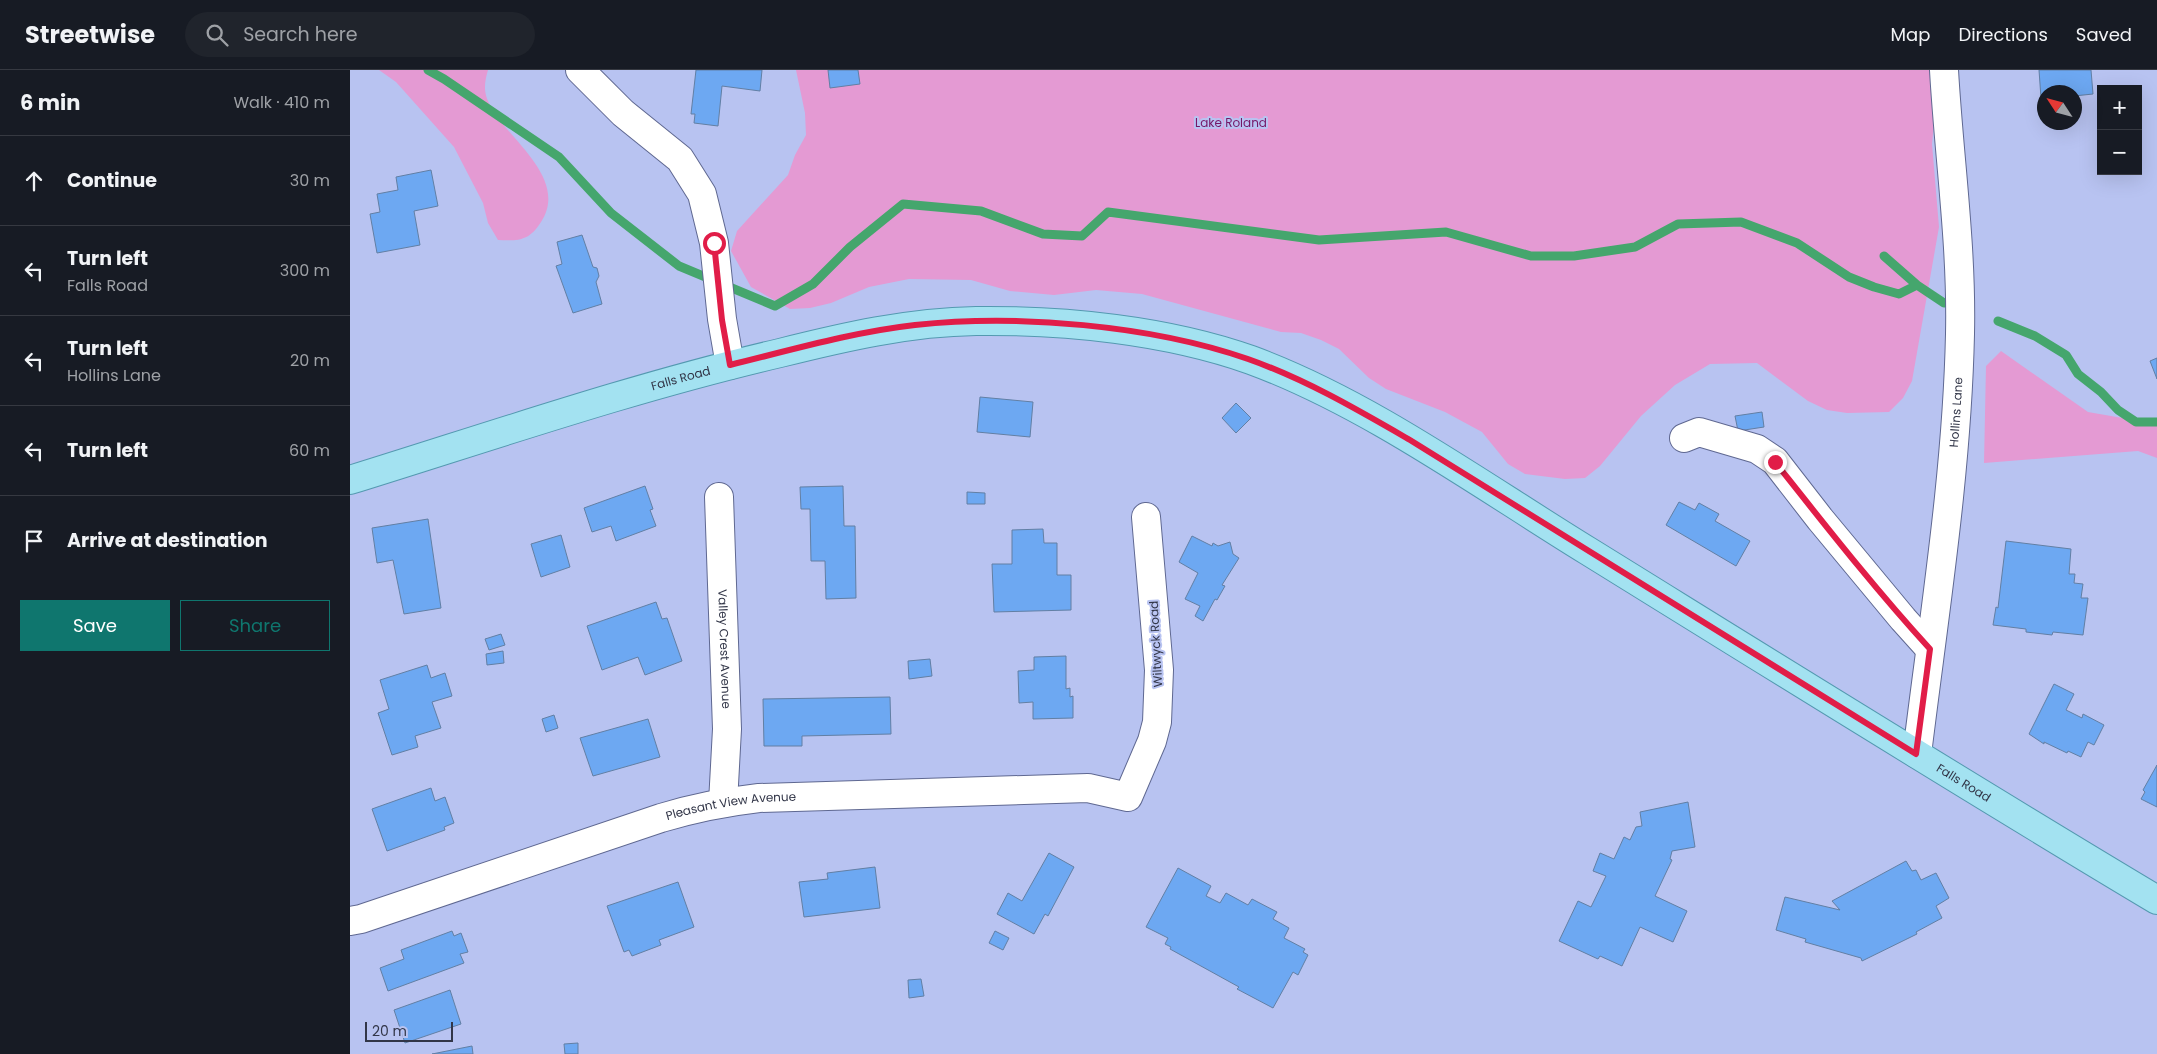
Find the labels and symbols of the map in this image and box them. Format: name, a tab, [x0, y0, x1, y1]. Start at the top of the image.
north arrow	[2037, 85, 2082, 130]
park label: Lake Roland	[1195, 114, 1267, 131]
route start	[703, 232, 726, 255]
street label: Falls Road	[649, 362, 712, 394]
street label: Hollins Lane	[1945, 377, 1966, 448]
route end	[1764, 451, 1787, 474]
street label: Valley Crest Avenue	[714, 589, 735, 709]
street label: Wiltwyck Road	[1145, 600, 1166, 688]
street label: Falls Road	[1933, 759, 1994, 806]
street label: Pleasant View Avenue	[664, 788, 796, 824]
scale bar	[365, 1019, 452, 1042]

